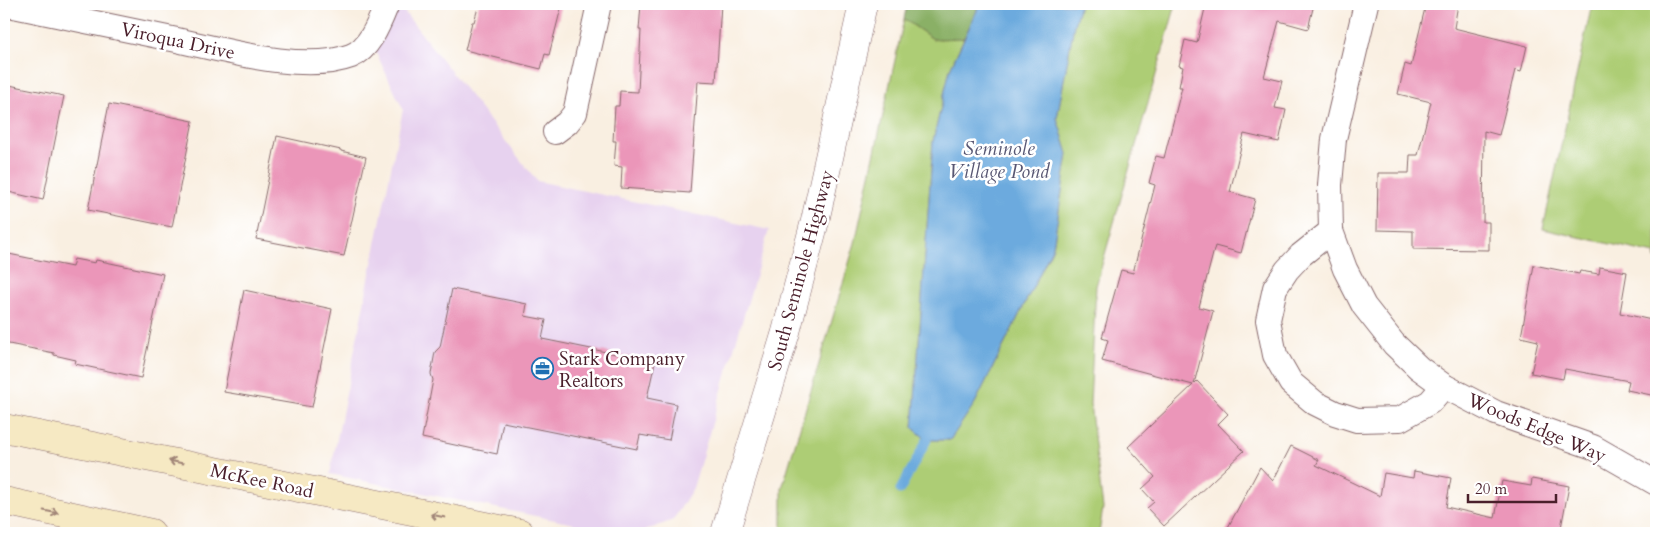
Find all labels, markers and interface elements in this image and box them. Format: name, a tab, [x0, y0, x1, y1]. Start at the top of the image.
street label: Viroqua Drive	[118, 16, 237, 66]
water label: Seminole Village Pond	[949, 135, 1051, 185]
street label: South Seminole Highway	[762, 167, 840, 373]
place label: Stark Company Realtors	[559, 346, 685, 394]
office icon: Stark Company Realtors	[531, 357, 555, 381]
street label: Woods Edge Way	[1462, 387, 1610, 469]
one-way arrow	[169, 457, 185, 467]
street label: McKee Road	[208, 457, 316, 505]
scale bar	[1468, 472, 1555, 504]
text: 20 m	[1475, 479, 1507, 499]
one-way arrow	[43, 508, 59, 517]
one-way arrow	[431, 511, 447, 521]

